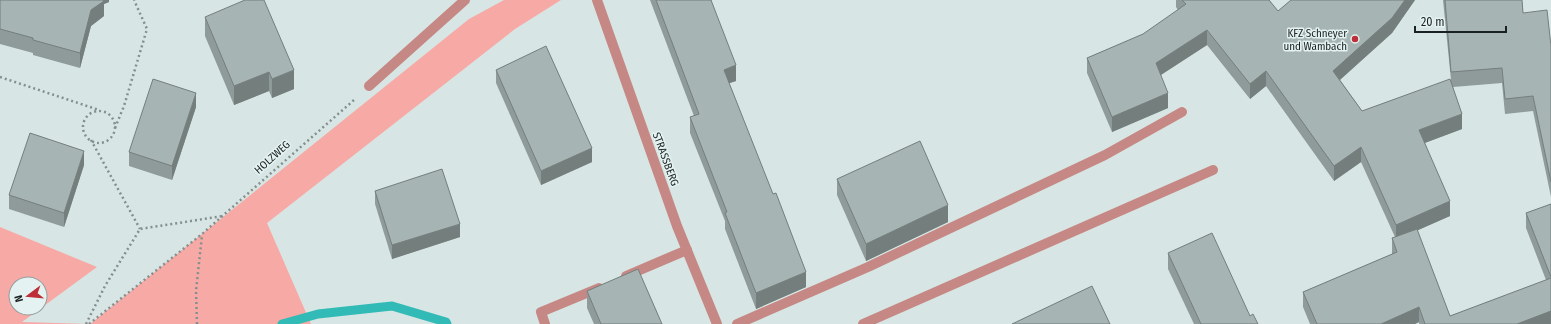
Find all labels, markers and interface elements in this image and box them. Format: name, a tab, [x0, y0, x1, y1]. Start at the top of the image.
scale bar	[1415, 8, 1506, 34]
text: 20 m	[1421, 15, 1445, 29]
place label: KFZ Schneyer und Wambach	[1284, 27, 1347, 53]
marker: KFZ Schneyer und Wambach	[1350, 34, 1360, 44]
street label: STRASSBERG	[650, 131, 681, 188]
street label: HOLZWEG	[252, 138, 293, 177]
north arrow	[8, 276, 48, 316]
text: N	[12, 294, 26, 304]

